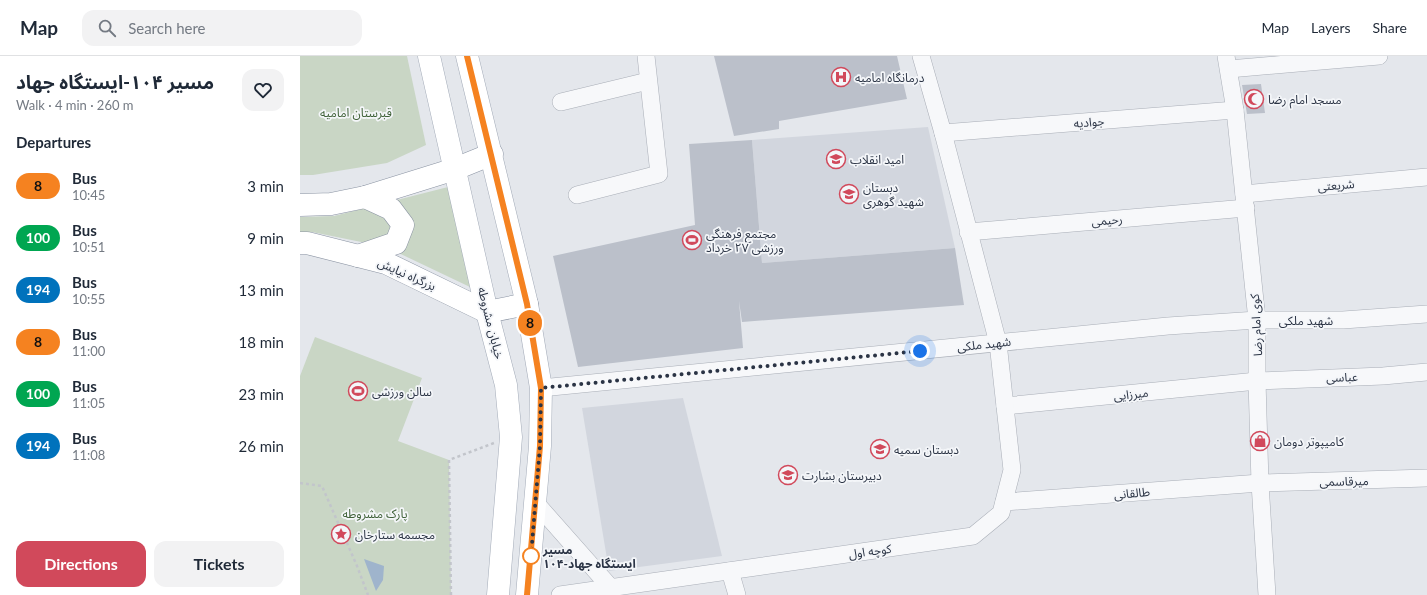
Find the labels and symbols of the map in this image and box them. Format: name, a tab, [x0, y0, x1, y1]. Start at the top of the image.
hospital icon: درمانگاه امامیه	[830, 66, 852, 88]
place label: درمانگاه امامیه	[855, 70, 925, 85]
mosque icon: مسجد امام رضا	[1243, 88, 1265, 110]
place label: مسجد امام رضا	[1268, 92, 1342, 109]
park label: قبرستان امامیه	[320, 105, 392, 120]
street label: جوادیه	[1073, 113, 1105, 131]
school or university icon: امید انقلاب	[825, 148, 847, 170]
place label: امید انقلاب	[850, 152, 904, 167]
street label: شریعتی	[1317, 176, 1355, 194]
place label: دبستان شهید گوهری	[863, 180, 924, 209]
school or university icon: دبستان شهید گوهری	[838, 183, 860, 205]
street label: رحیمی	[1091, 211, 1123, 229]
place label: مجتمع فرهنگی ورزشی ۲۷ خرداد	[706, 226, 784, 255]
sports icon: مجتمع فرهنگی ورزشی ۲۷ خرداد	[681, 229, 703, 251]
street label: بزرگراه نیایش	[376, 255, 438, 294]
street label: خیابان مشروطه	[475, 285, 507, 361]
street label: کوی امام رضا	[1247, 292, 1267, 357]
line badge: 8	[517, 310, 543, 336]
street label: شهید ملکی	[1279, 313, 1333, 328]
street label: شهید ملکی	[956, 334, 1012, 354]
your location	[910, 341, 930, 361]
street label: عباسی	[1326, 369, 1358, 385]
sports icon: سالن ورزشی	[347, 380, 369, 402]
place label: سالن ورزشی	[372, 384, 432, 399]
street label: میرزایی	[1113, 385, 1149, 403]
shop icon: کامیپوتر دومان	[1249, 430, 1271, 452]
place label: کامیپوتر دومان	[1274, 434, 1345, 450]
school or university icon: دبستان سمیه	[869, 438, 891, 460]
place label: دبستان سمیه	[894, 442, 959, 457]
school or university icon: دبیرستان بشارت	[777, 464, 799, 486]
place label: دبیرستان بشارت	[802, 468, 882, 483]
street label: میرقاسمی	[1319, 473, 1369, 489]
street label: طالقانی	[1113, 484, 1151, 502]
park label: پارک مشروطه	[342, 506, 408, 522]
place icon: مجسمه ستارخان	[330, 523, 352, 545]
place label: مجسمه ستارخان	[355, 527, 435, 542]
street label: کوچه اول	[848, 540, 894, 562]
place label: مسیر ۱۰۴-ایستگاه جهاد	[542, 542, 636, 571]
marker: مسیر ۱۰۴-ایستگاه جهاد	[522, 547, 540, 565]

